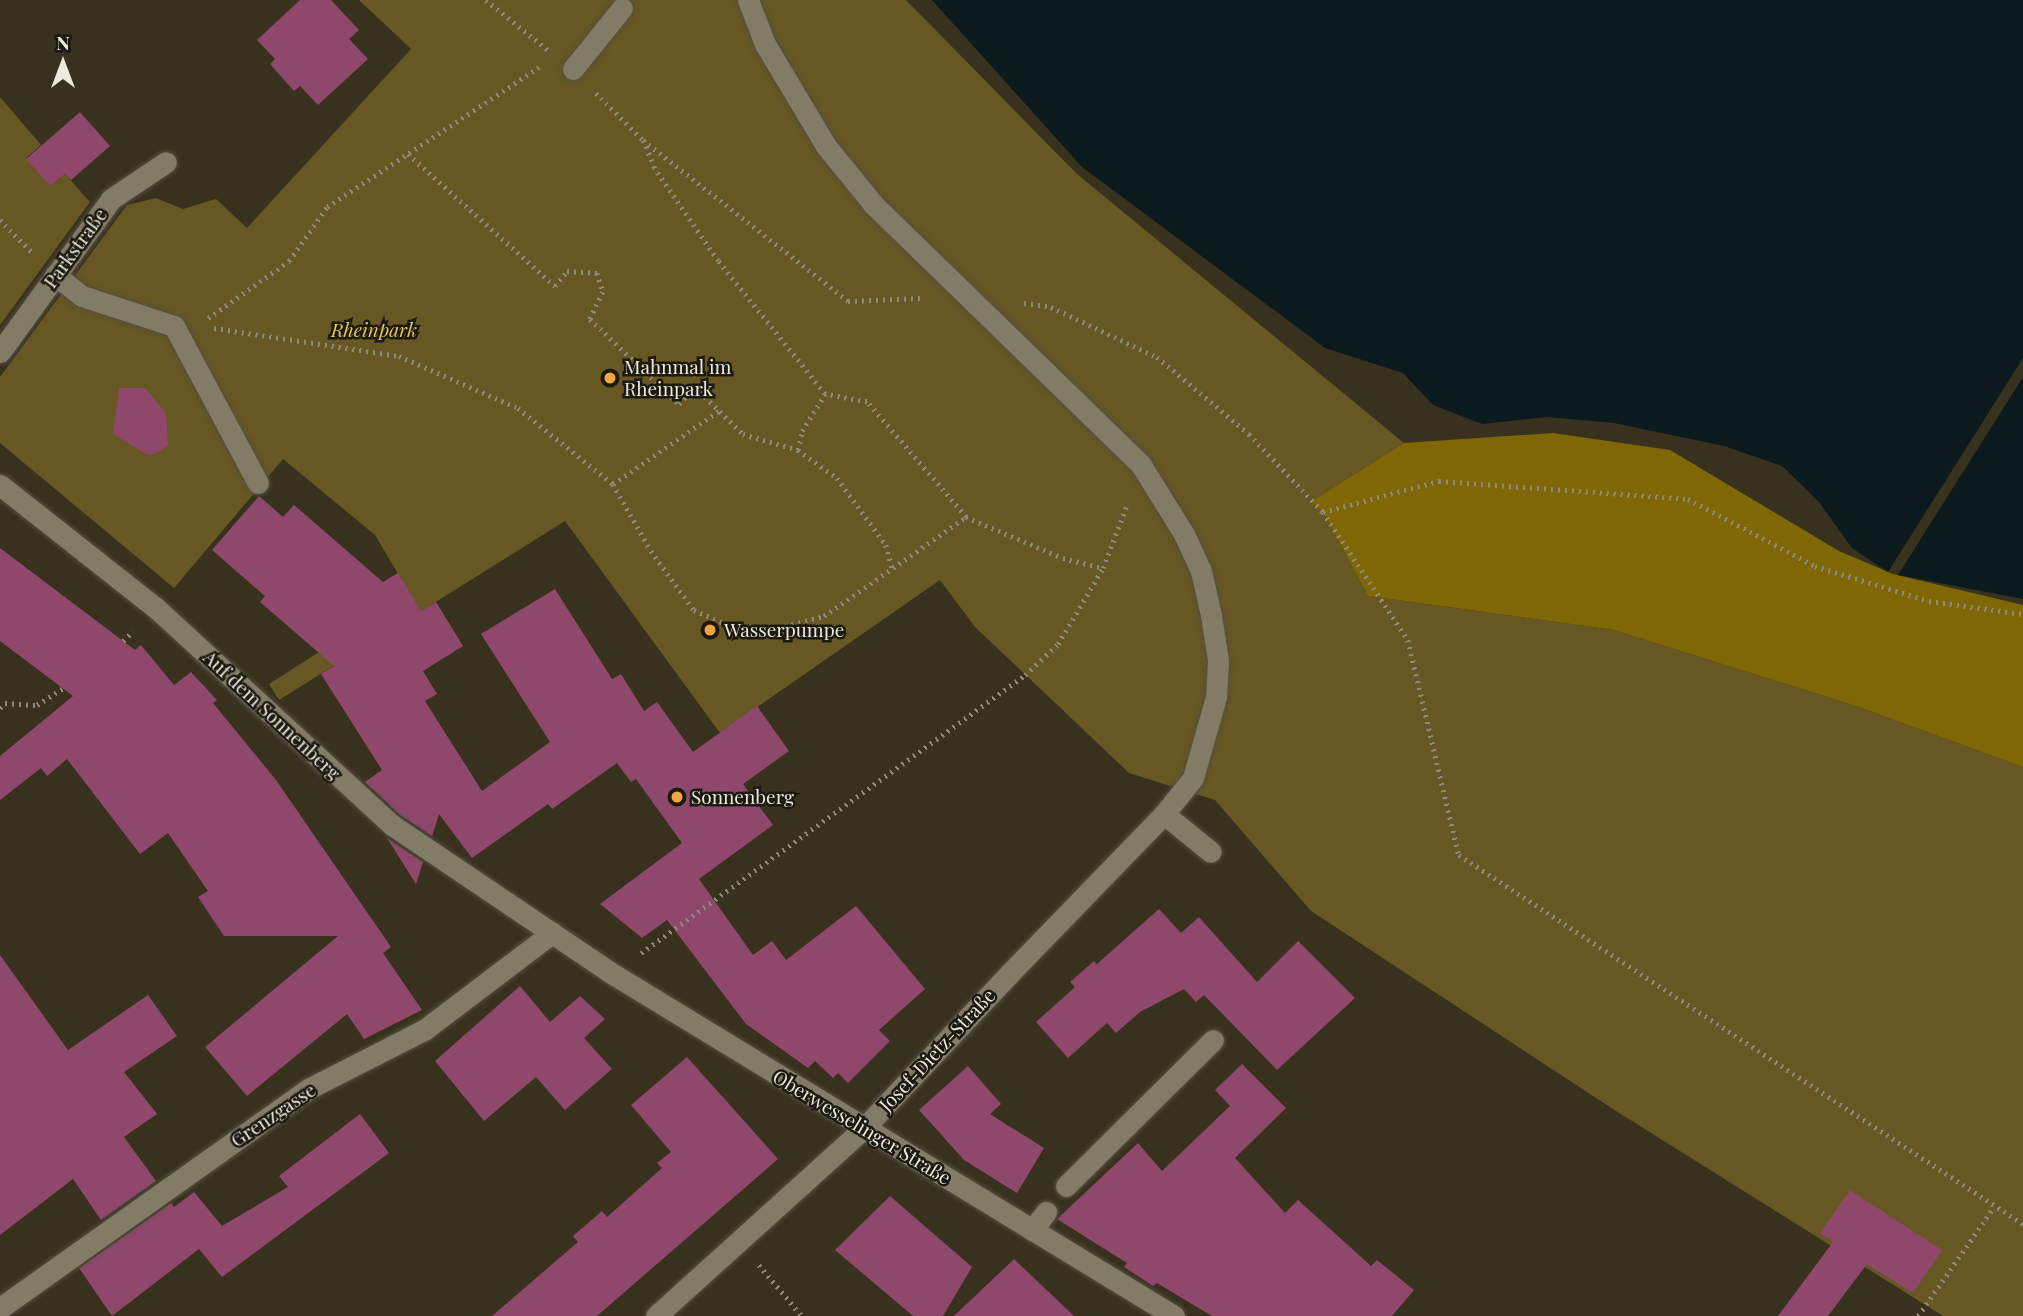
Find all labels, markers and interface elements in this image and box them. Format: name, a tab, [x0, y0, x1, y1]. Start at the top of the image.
north arrow	[28, 28, 98, 98]
text: N	[56, 29, 70, 55]
street label: Parkstraße	[38, 204, 112, 292]
park label: Rheinpark	[331, 319, 417, 341]
place label: Mahnmal im Rheinpark	[624, 356, 731, 400]
marker: Mahnmal im Rheinpark	[602, 370, 618, 386]
place label: Wasserpumpe	[724, 619, 844, 641]
marker: Wasserpumpe	[702, 622, 718, 638]
street label: Auf dem Sonnenberg	[199, 646, 345, 784]
place label: Sonnenberg	[691, 786, 794, 808]
marker: Sonnenberg	[669, 789, 685, 805]
street label: Josef-Dietz-Straße	[874, 984, 1000, 1116]
street label: Oberwesselinger Straße	[769, 1065, 955, 1189]
street label: Grenzgasse	[226, 1078, 320, 1152]

